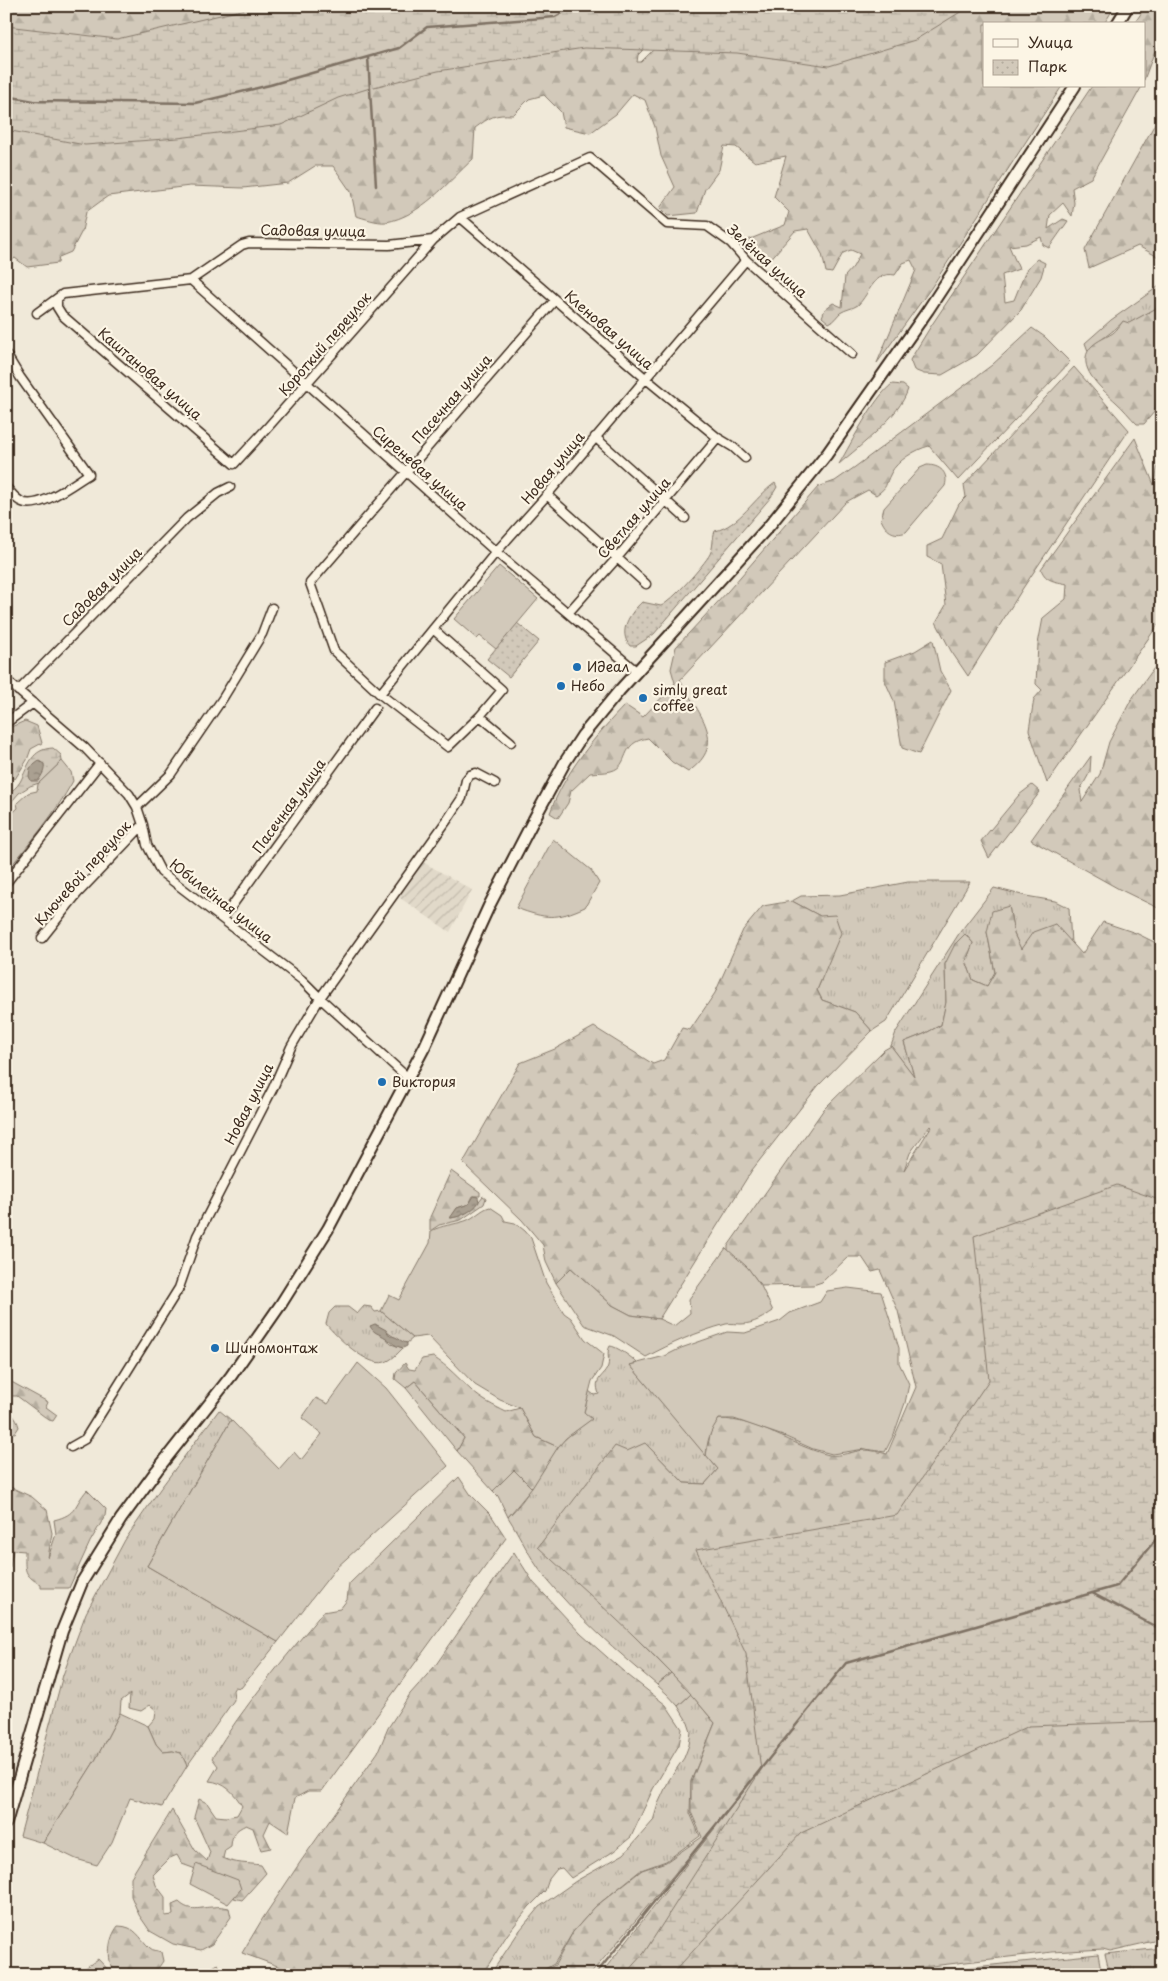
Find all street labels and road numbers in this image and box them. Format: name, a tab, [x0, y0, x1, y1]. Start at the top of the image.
street label: Садовая улица	[260, 219, 366, 242]
street label: Зелёная улица	[723, 219, 812, 303]
street label: Кленовая улица	[560, 285, 659, 374]
street label: Короткий переулок	[273, 286, 376, 400]
street label: Каштановая улица	[94, 322, 207, 425]
street label: Пасечная улица	[407, 349, 497, 448]
street label: Сиреневая улица	[368, 420, 473, 515]
street label: Новая улица	[516, 427, 589, 509]
street label: Светлая улица	[592, 472, 675, 563]
street label: Садовая улица	[57, 542, 146, 631]
street label: Пасечная улица	[247, 754, 330, 857]
street label: Ключевой переулок	[30, 815, 136, 930]
street label: Юбилейная улица	[165, 854, 277, 948]
street label: Новая улица	[219, 1059, 278, 1148]

